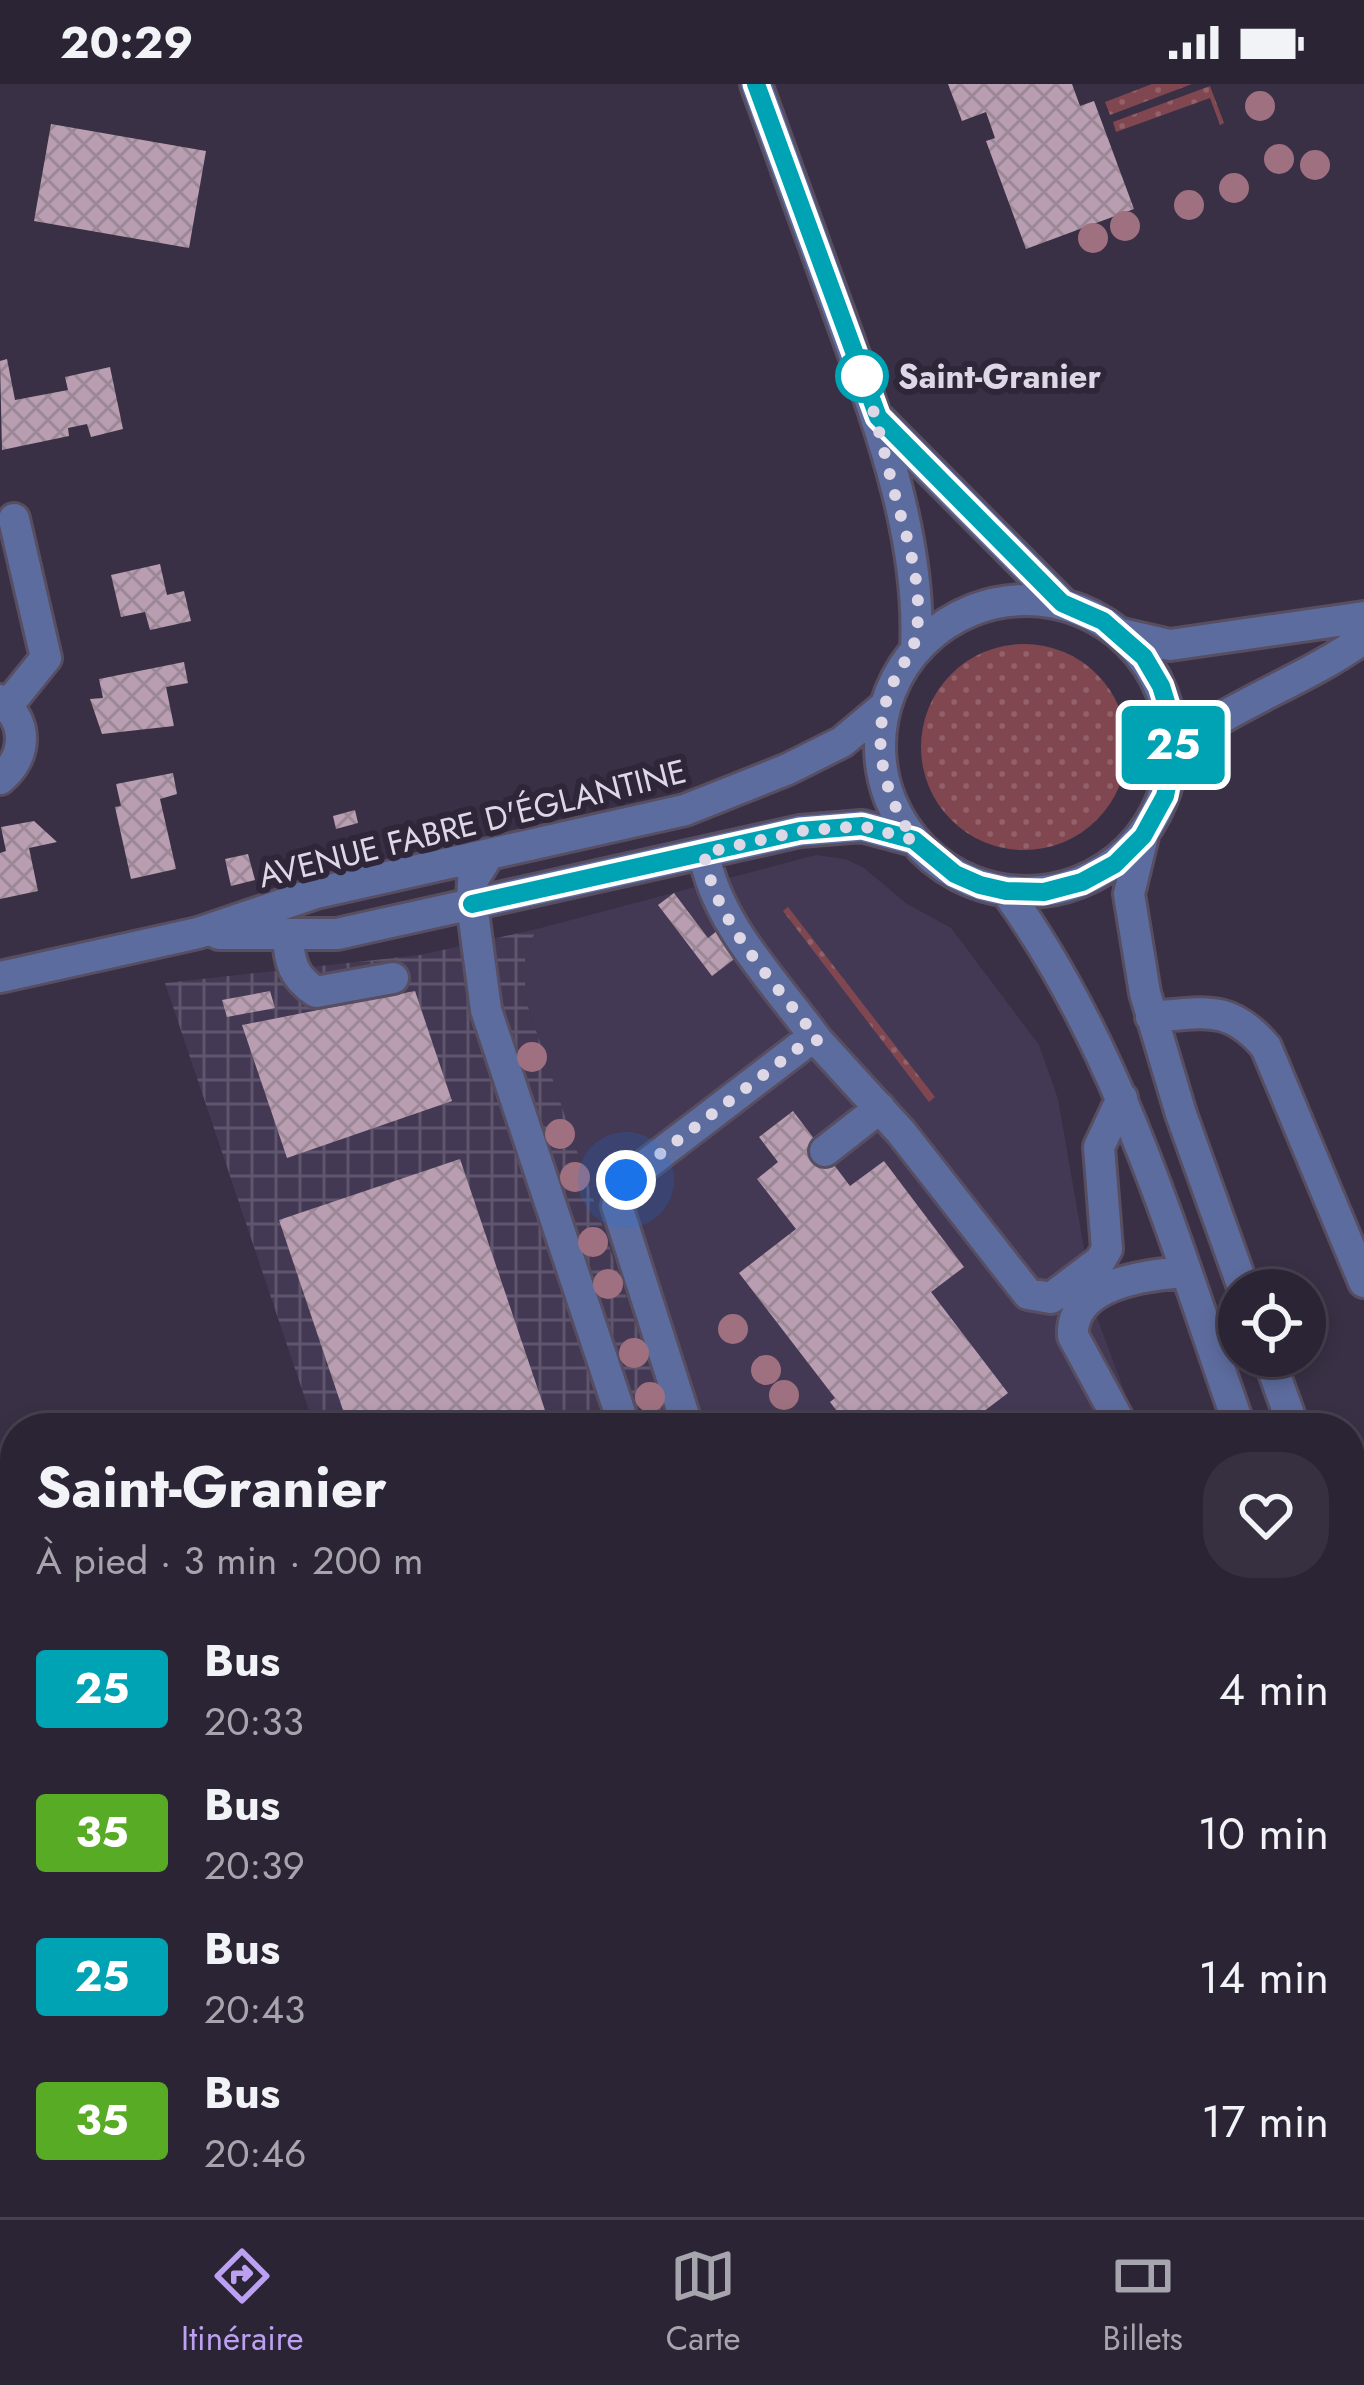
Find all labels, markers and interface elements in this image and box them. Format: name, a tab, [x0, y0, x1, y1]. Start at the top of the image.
text: 20:29	[60, 10, 193, 75]
marker: Saint-Granier	[837, 351, 887, 401]
place label: Saint-Granier	[898, 353, 1102, 400]
line badge: 25	[1119, 706, 1227, 784]
text: 25	[1146, 714, 1200, 775]
street label: AVENUE FABRE D'ÉGLANTINE	[253, 748, 691, 899]
your location	[596, 1150, 656, 1210]
map controls	[1218, 1269, 1326, 1377]
button: locate	[1218, 1269, 1326, 1377]
text: Saint-Granier	[36, 1446, 387, 1528]
button: heart	[1203, 1452, 1329, 1578]
text: À pied · 3 min · 200 m	[36, 1532, 423, 1589]
text: Bus	[204, 1628, 280, 1693]
text: 4 min	[1219, 1657, 1329, 1722]
text: 25	[75, 1658, 129, 1719]
text: 20:33	[204, 1693, 304, 1750]
text: Bus	[204, 1772, 280, 1837]
text: 10 min	[1198, 1801, 1329, 1866]
text: 35	[75, 1802, 129, 1863]
text: 20:39	[204, 1837, 305, 1894]
text: Bus	[204, 1916, 280, 1981]
text: 14 min	[1199, 1945, 1329, 2010]
text: 25	[75, 1946, 129, 2007]
text: 20:43	[204, 1981, 305, 2038]
text: Bus	[204, 2060, 280, 2125]
text: 17 min	[1201, 2089, 1329, 2154]
text: 35	[75, 2090, 129, 2151]
text: 20:46	[204, 2125, 307, 2182]
tab: Itinéraire	[181, 2243, 304, 2362]
tab: Carte	[666, 2243, 740, 2362]
tab: Billets	[1103, 2243, 1183, 2362]

